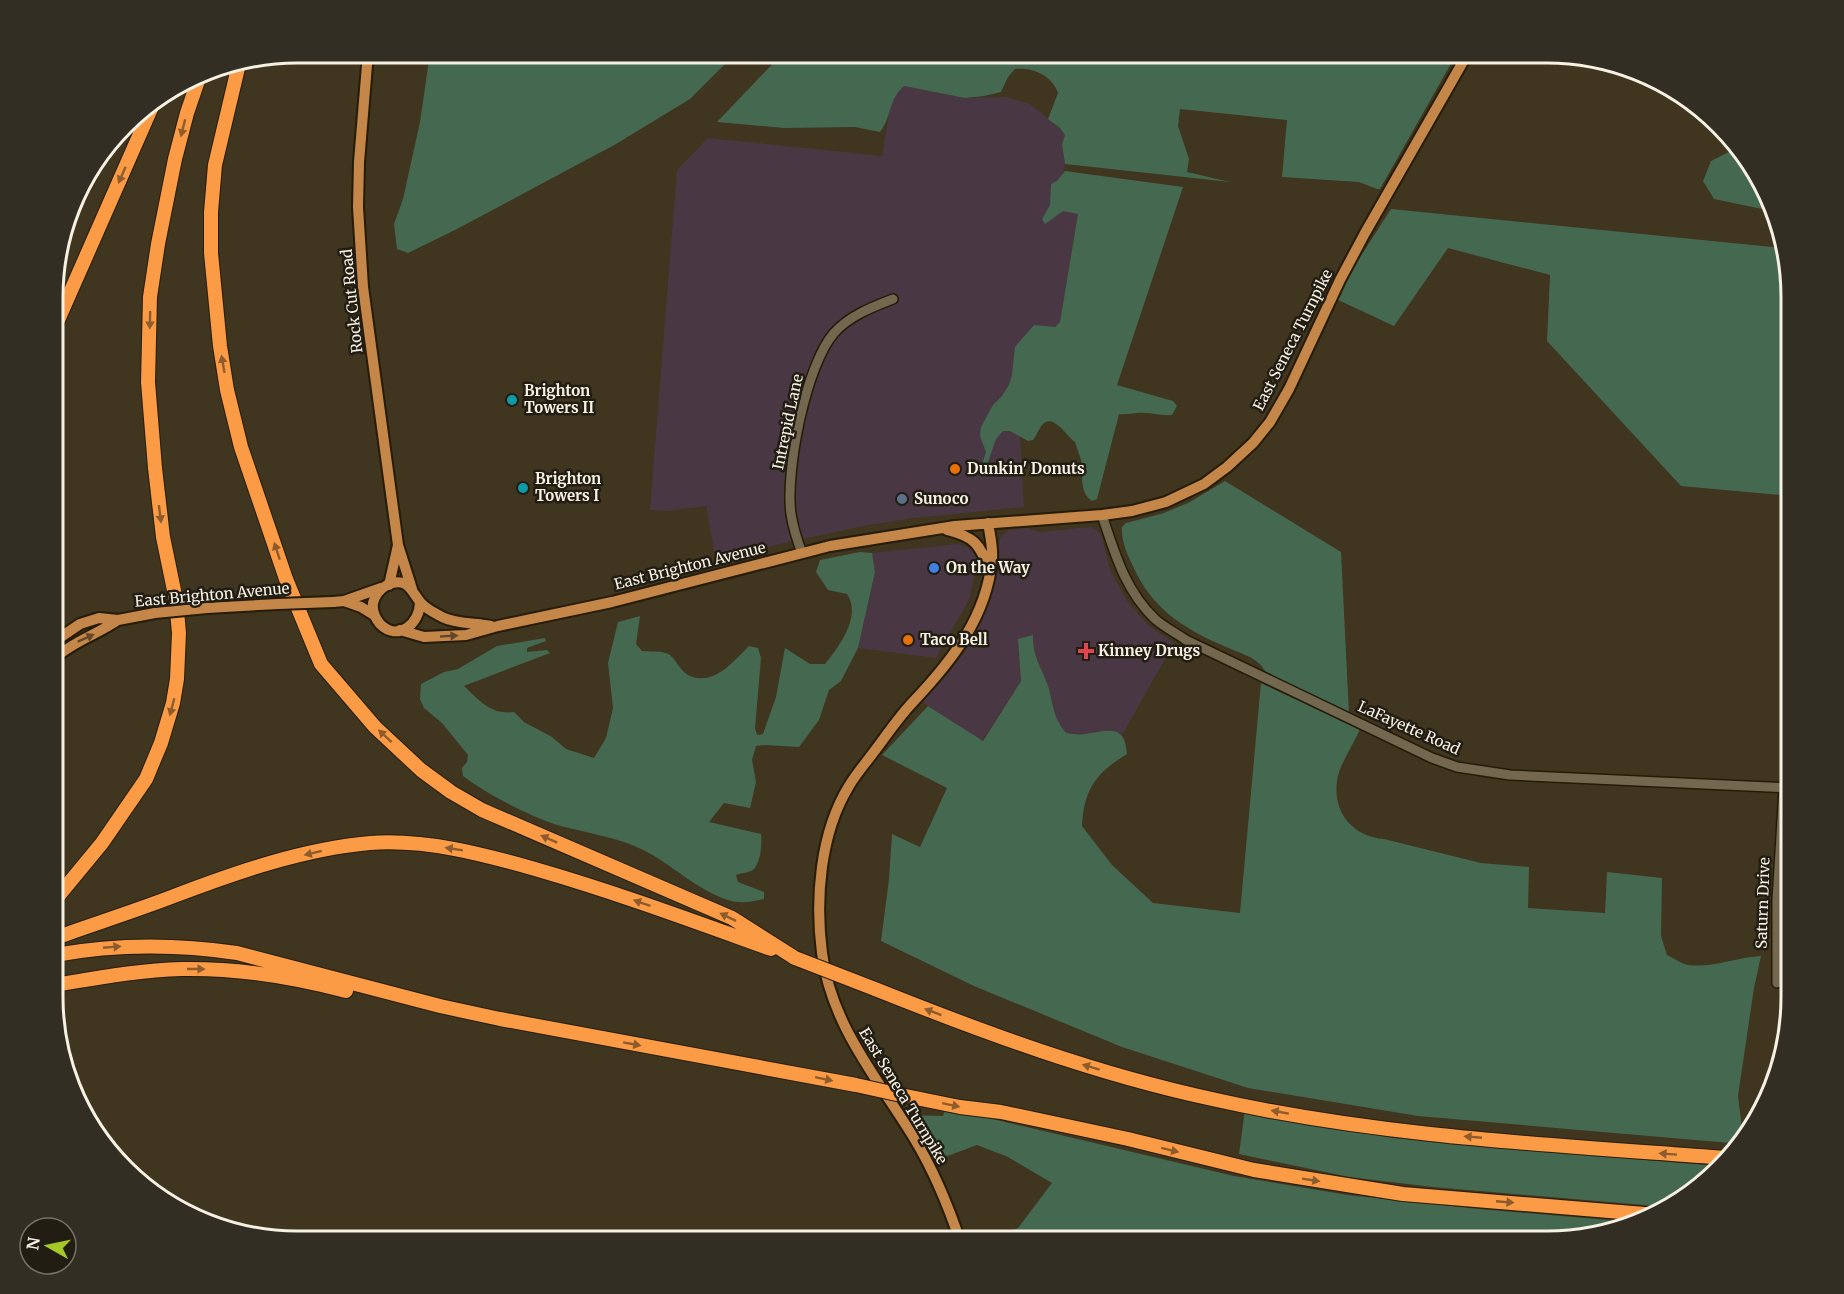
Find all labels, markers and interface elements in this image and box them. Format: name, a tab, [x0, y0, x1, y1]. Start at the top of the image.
one-way arrow	[178, 119, 188, 137]
one-way arrow	[117, 166, 127, 184]
street label: Rock Cut Road	[337, 248, 366, 354]
street label: East Seneca Turnpike	[1249, 266, 1337, 414]
one-way arrow	[145, 310, 155, 329]
one-way arrow	[218, 354, 227, 373]
street label: Intrepid Lane	[768, 372, 807, 471]
place label: Brighton Towers II	[524, 381, 594, 417]
marker: Brighton Towers II	[505, 393, 519, 407]
place label: Dunkin' Donuts	[967, 459, 1085, 478]
marker: Dunkin' Donuts	[948, 462, 962, 476]
place label: Brighton Towers I	[535, 469, 601, 505]
marker: Brighton Towers I	[516, 481, 530, 495]
place label: Sunoco	[914, 489, 969, 508]
marker: Sunoco	[895, 492, 909, 506]
one-way arrow	[156, 505, 165, 524]
street label: East Brighton Avenue	[612, 537, 768, 594]
one-way arrow	[271, 542, 281, 560]
place label: On the Way	[946, 558, 1030, 577]
marker: On the Way	[927, 561, 941, 575]
street label: East Brighton Avenue	[134, 578, 290, 611]
place label: Taco Bell	[920, 630, 988, 649]
one-way arrow	[440, 632, 459, 641]
one-way arrow	[77, 633, 95, 643]
marker: Taco Bell	[901, 633, 915, 647]
place label: Kinney Drugs	[1098, 641, 1200, 660]
marker: Kinney Drugs	[1079, 644, 1093, 658]
street label: LaFayette Road	[1355, 697, 1463, 759]
one-way arrow	[166, 698, 176, 716]
one-way arrow	[378, 730, 392, 744]
one-way arrow	[540, 834, 558, 843]
one-way arrow	[445, 844, 464, 853]
one-way arrow	[304, 849, 322, 858]
street label: Saturn Drive	[1751, 857, 1774, 949]
one-way arrow	[633, 897, 651, 907]
one-way arrow	[719, 912, 736, 921]
one-way arrow	[103, 942, 122, 952]
one-way arrow	[186, 964, 205, 974]
one-way arrow	[923, 1007, 941, 1017]
street label: East Seneca Turnpike	[855, 1024, 952, 1168]
one-way arrow	[623, 1040, 642, 1049]
one-way arrow	[1082, 1062, 1100, 1071]
one-way arrow	[815, 1075, 834, 1084]
one-way arrow	[941, 1101, 960, 1110]
one-way arrow	[1271, 1107, 1290, 1116]
one-way arrow	[1464, 1132, 1483, 1142]
one-way arrow	[1161, 1145, 1179, 1155]
one-way arrow	[1658, 1149, 1677, 1158]
one-way arrow	[1302, 1175, 1321, 1184]
one-way arrow	[1495, 1197, 1514, 1207]
north arrow	[18, 1216, 78, 1276]
text: N	[22, 1235, 44, 1251]

